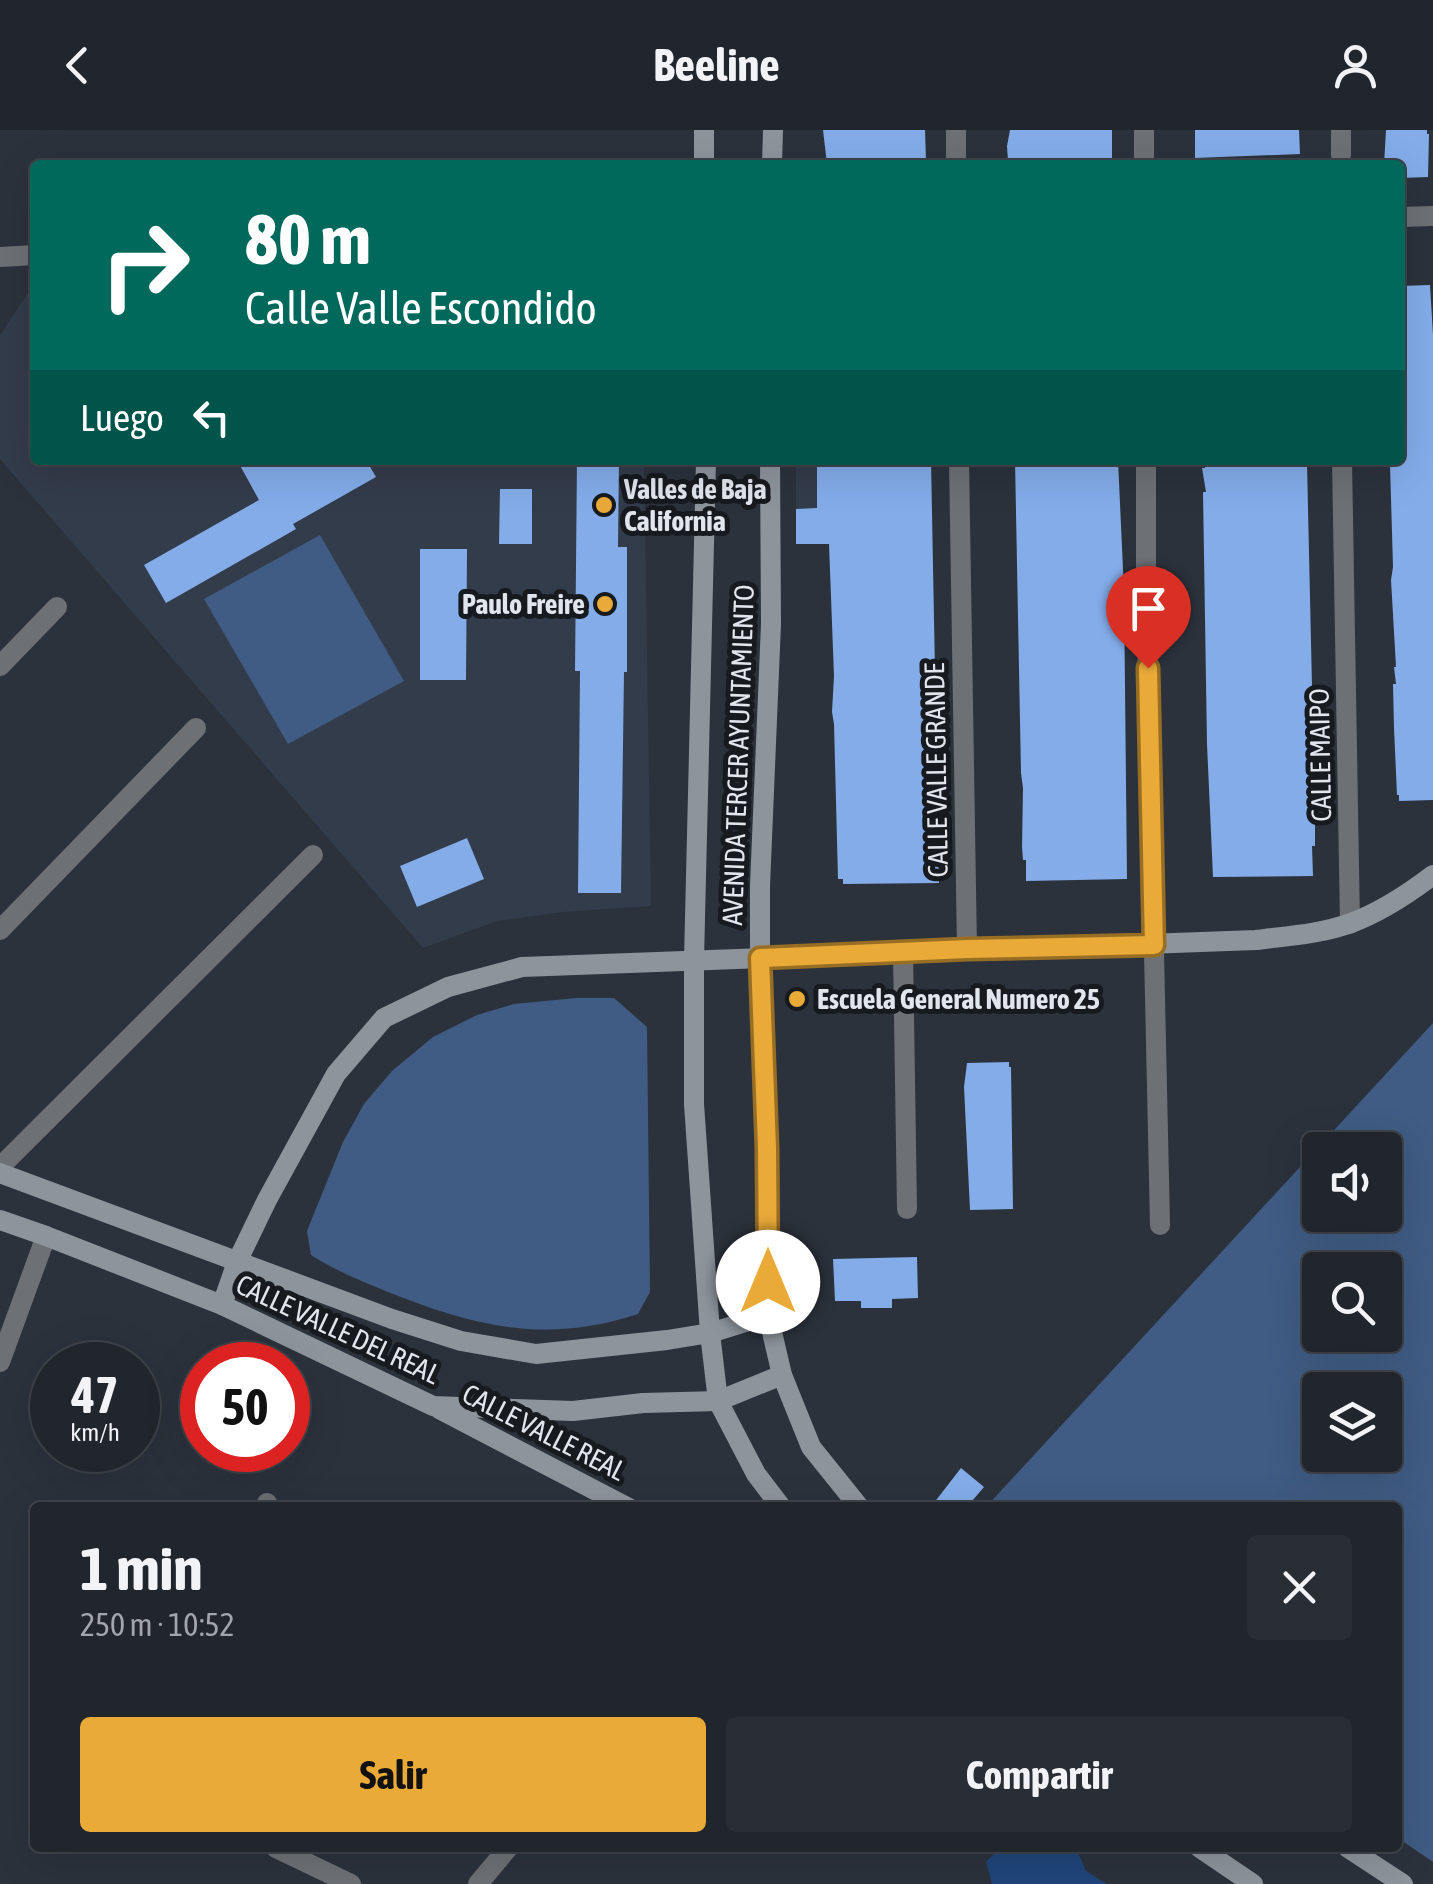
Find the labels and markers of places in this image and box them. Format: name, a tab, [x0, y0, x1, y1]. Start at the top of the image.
place label: Valles de Baja California	[623, 473, 766, 537]
marker: Valles de Baja California	[593, 494, 615, 516]
pin	[1106, 566, 1191, 669]
place label: Paulo Freire	[462, 588, 585, 620]
marker: Paulo Freire	[594, 593, 616, 615]
place label: Escuela General Numero 25	[817, 983, 1100, 1015]
marker: Escuela General Numero 25	[786, 988, 808, 1010]

